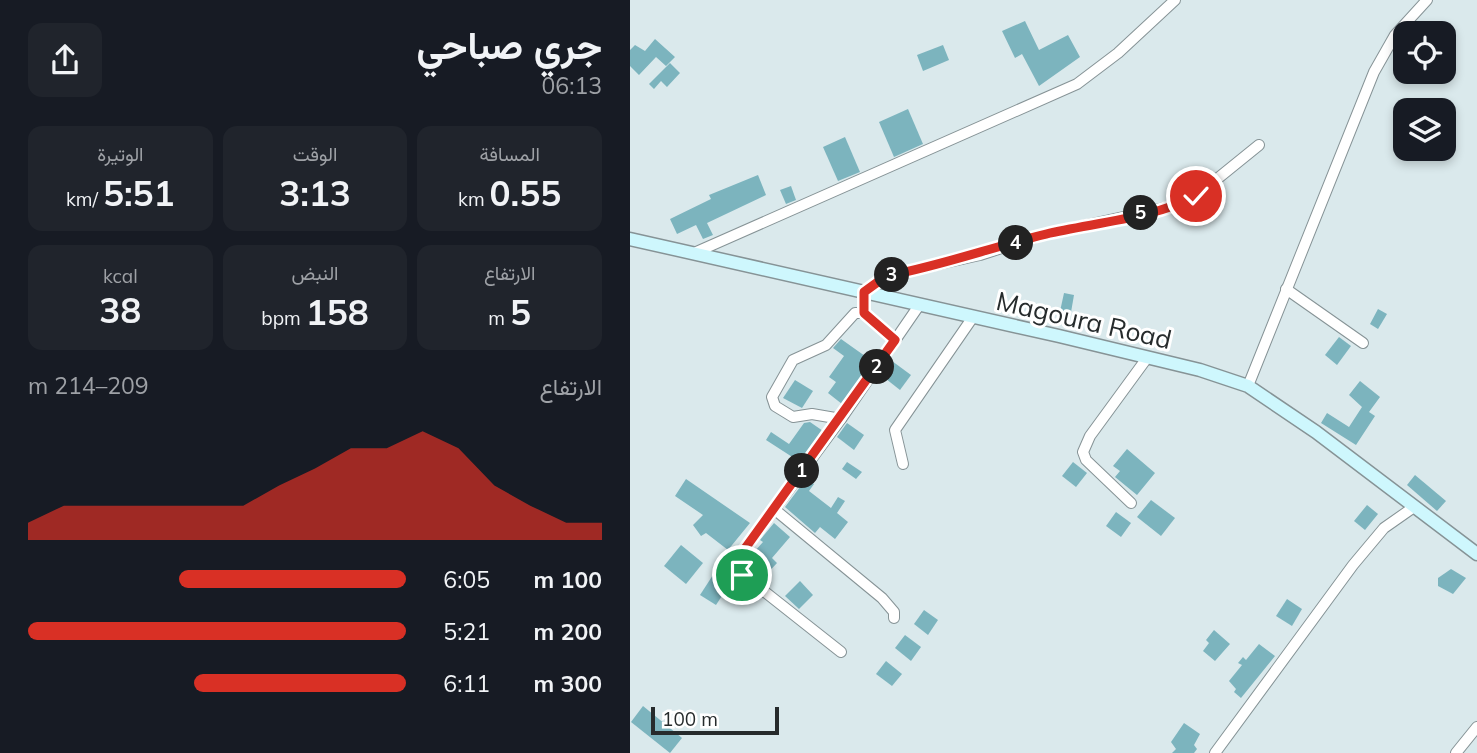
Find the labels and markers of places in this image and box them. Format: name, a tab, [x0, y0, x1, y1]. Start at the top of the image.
pin	[1166, 166, 1226, 226]
pin: 5	[1124, 196, 1158, 230]
pin: 4	[998, 226, 1034, 260]
pin: 3	[874, 258, 910, 292]
pin: 2	[860, 350, 894, 384]
pin: 1	[784, 454, 820, 489]
pin	[712, 545, 772, 605]

